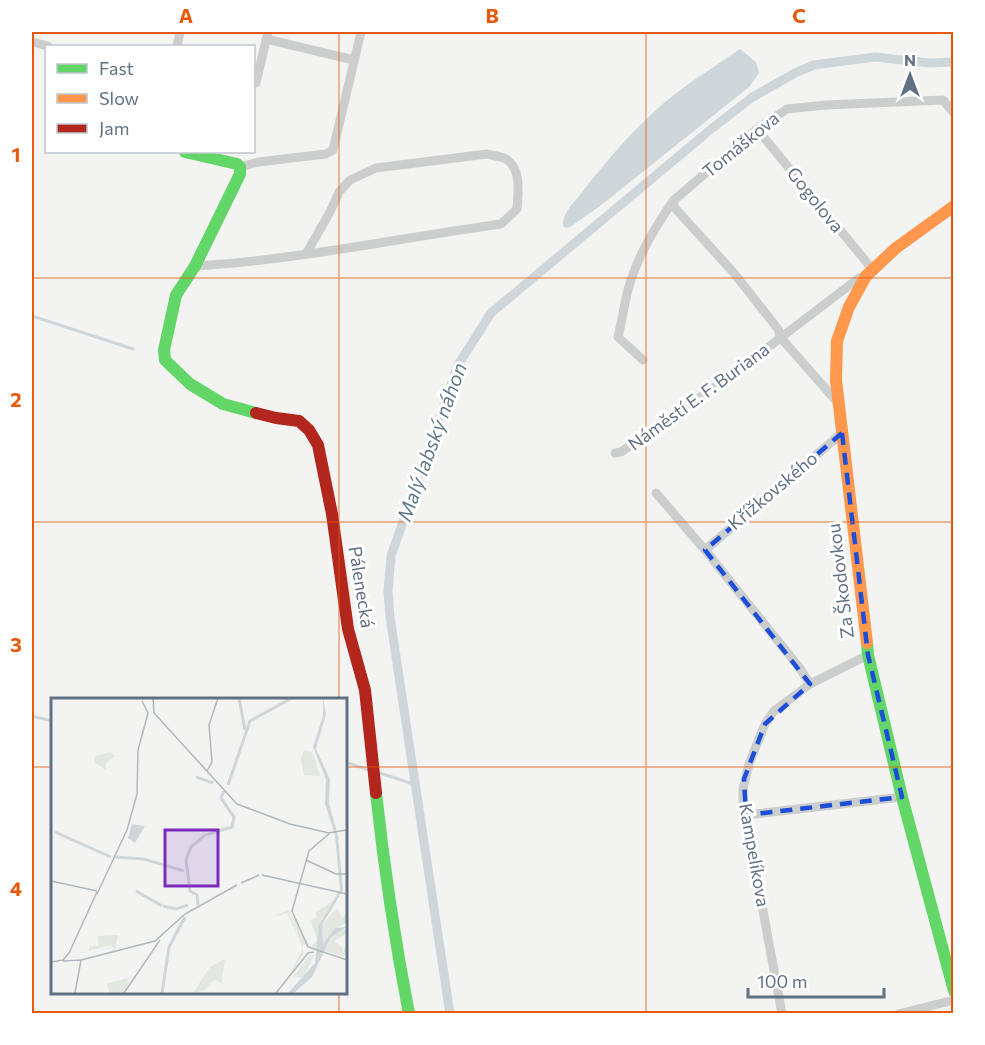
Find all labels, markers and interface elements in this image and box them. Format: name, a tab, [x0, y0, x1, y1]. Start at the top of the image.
text: A	[179, 3, 193, 27]
text: B	[485, 3, 499, 27]
text: C	[792, 3, 806, 27]
legend	[45, 45, 255, 153]
north arrow	[880, 45, 940, 105]
text: N	[904, 50, 916, 69]
text: Fast	[99, 57, 134, 79]
text: Slow	[99, 87, 139, 109]
street label: Tomáškova	[698, 107, 783, 182]
text: Jam	[99, 117, 129, 139]
text: 1	[11, 142, 21, 166]
street label: Gogolova	[783, 162, 849, 237]
street label: Náměstí E. F. Buriana	[624, 338, 773, 455]
water label: Malý labský náhon	[391, 359, 471, 524]
text: 2	[10, 387, 22, 411]
street label: Křížkovského	[723, 446, 822, 534]
street label: Za Škodovkou	[822, 522, 858, 640]
street label: Pálenecká	[345, 544, 379, 629]
text: 3	[10, 632, 22, 656]
inset map	[51, 698, 346, 994]
street label: Kampelíkova	[735, 801, 775, 908]
text: 4	[10, 876, 22, 900]
scale bar	[748, 961, 884, 999]
text: 100 m	[757, 970, 807, 992]

